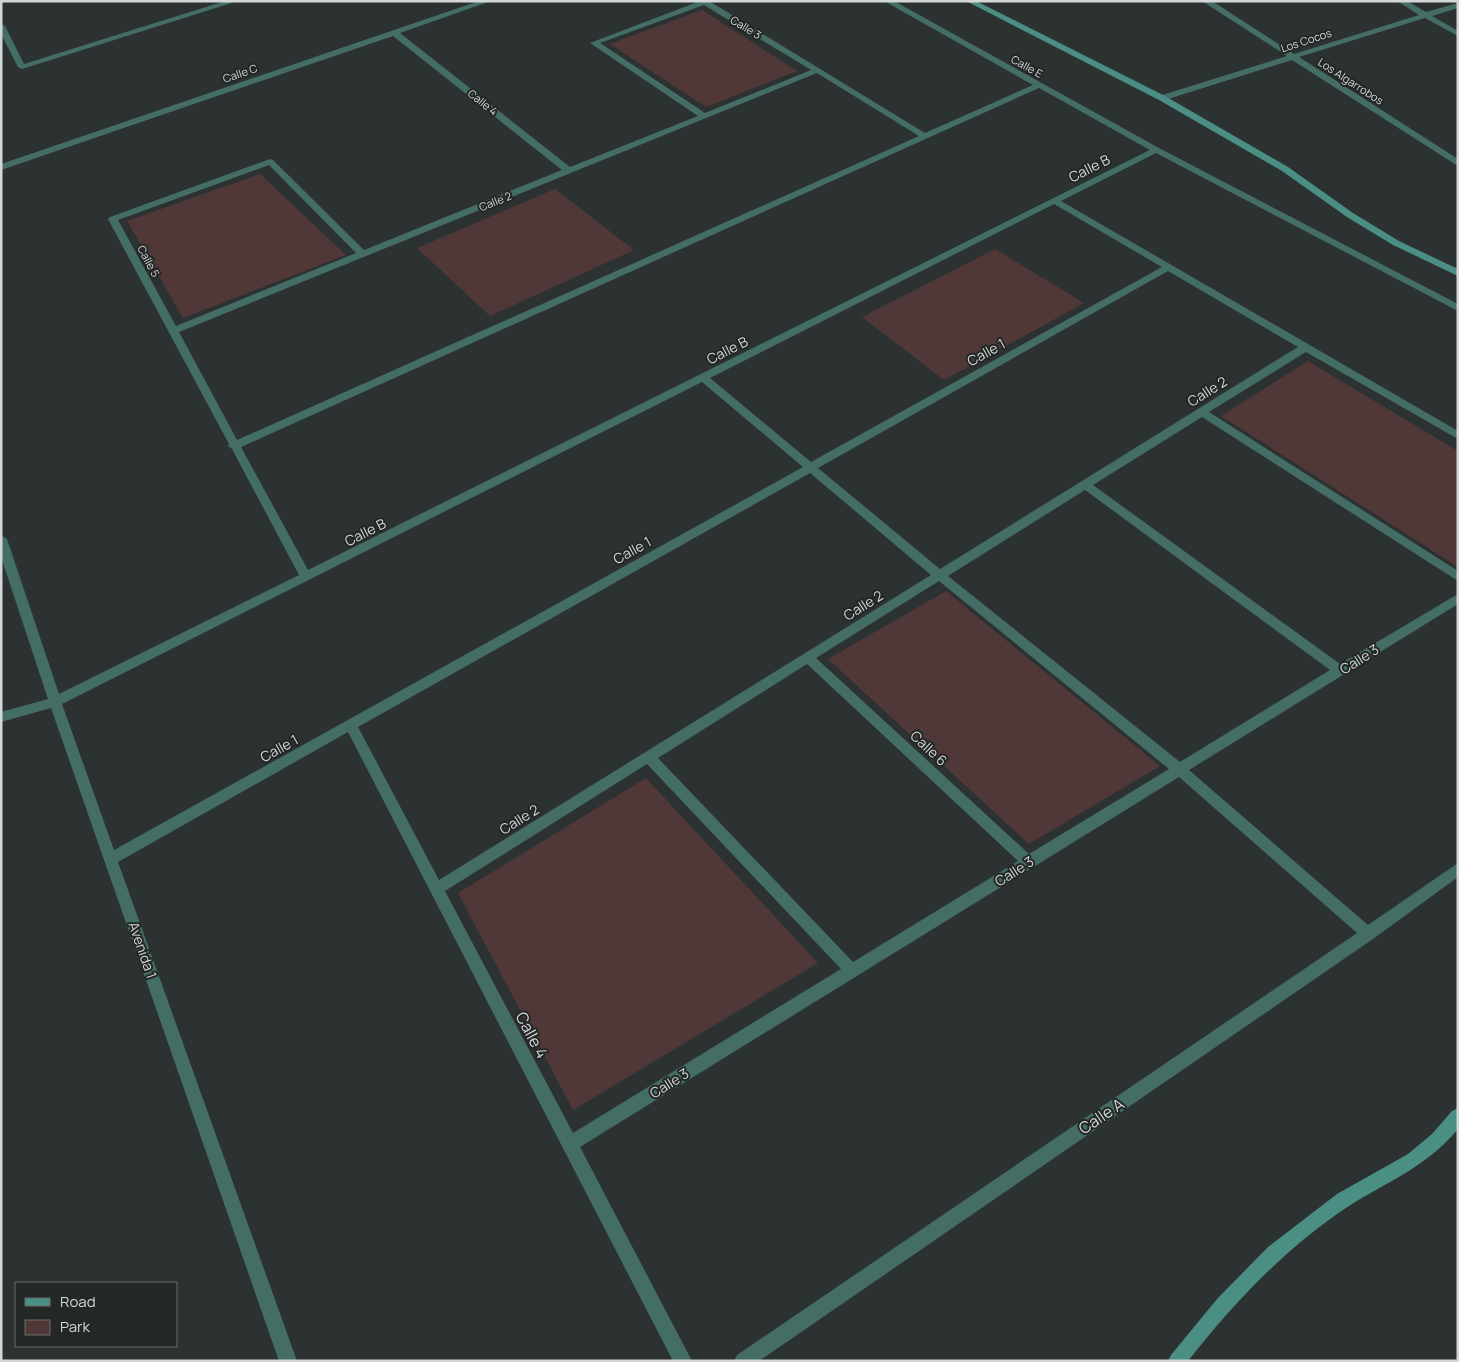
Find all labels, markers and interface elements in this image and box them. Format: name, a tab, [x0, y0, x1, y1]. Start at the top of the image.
street label: Calle 3	[728, 12, 764, 42]
street label: Los Cocos	[1279, 25, 1334, 55]
street label: Calle E	[1008, 51, 1046, 81]
street label: Los Algarrobos	[1315, 54, 1387, 108]
street label: Calle C	[221, 60, 259, 86]
street label: Calle 4	[465, 86, 501, 118]
street label: Calle B	[1065, 149, 1113, 186]
street label: Calle 2	[476, 188, 514, 214]
street label: Calle 5	[134, 242, 164, 280]
street label: Calle B	[703, 331, 751, 368]
street label: Calle 1	[964, 334, 1008, 370]
street label: Calle 2	[1184, 371, 1230, 411]
street label: Calle B	[341, 513, 389, 550]
street label: Calle 1	[610, 532, 654, 568]
street label: Calle 2	[840, 585, 886, 625]
street label: Calle 3	[1336, 640, 1382, 678]
street label: Calle 6	[906, 726, 952, 770]
street label: Calle 1	[257, 730, 301, 766]
street label: Calle 2	[496, 799, 542, 839]
street label: Calle 3	[991, 852, 1037, 890]
street label: Avenida 1	[124, 919, 162, 981]
street label: Calle 4	[511, 1008, 553, 1062]
street label: Calle 3	[646, 1064, 692, 1102]
street label: Calle A	[1074, 1093, 1128, 1139]
legend	[15, 1282, 178, 1347]
text: Road	[60, 1291, 96, 1312]
text: Park	[60, 1316, 90, 1337]

